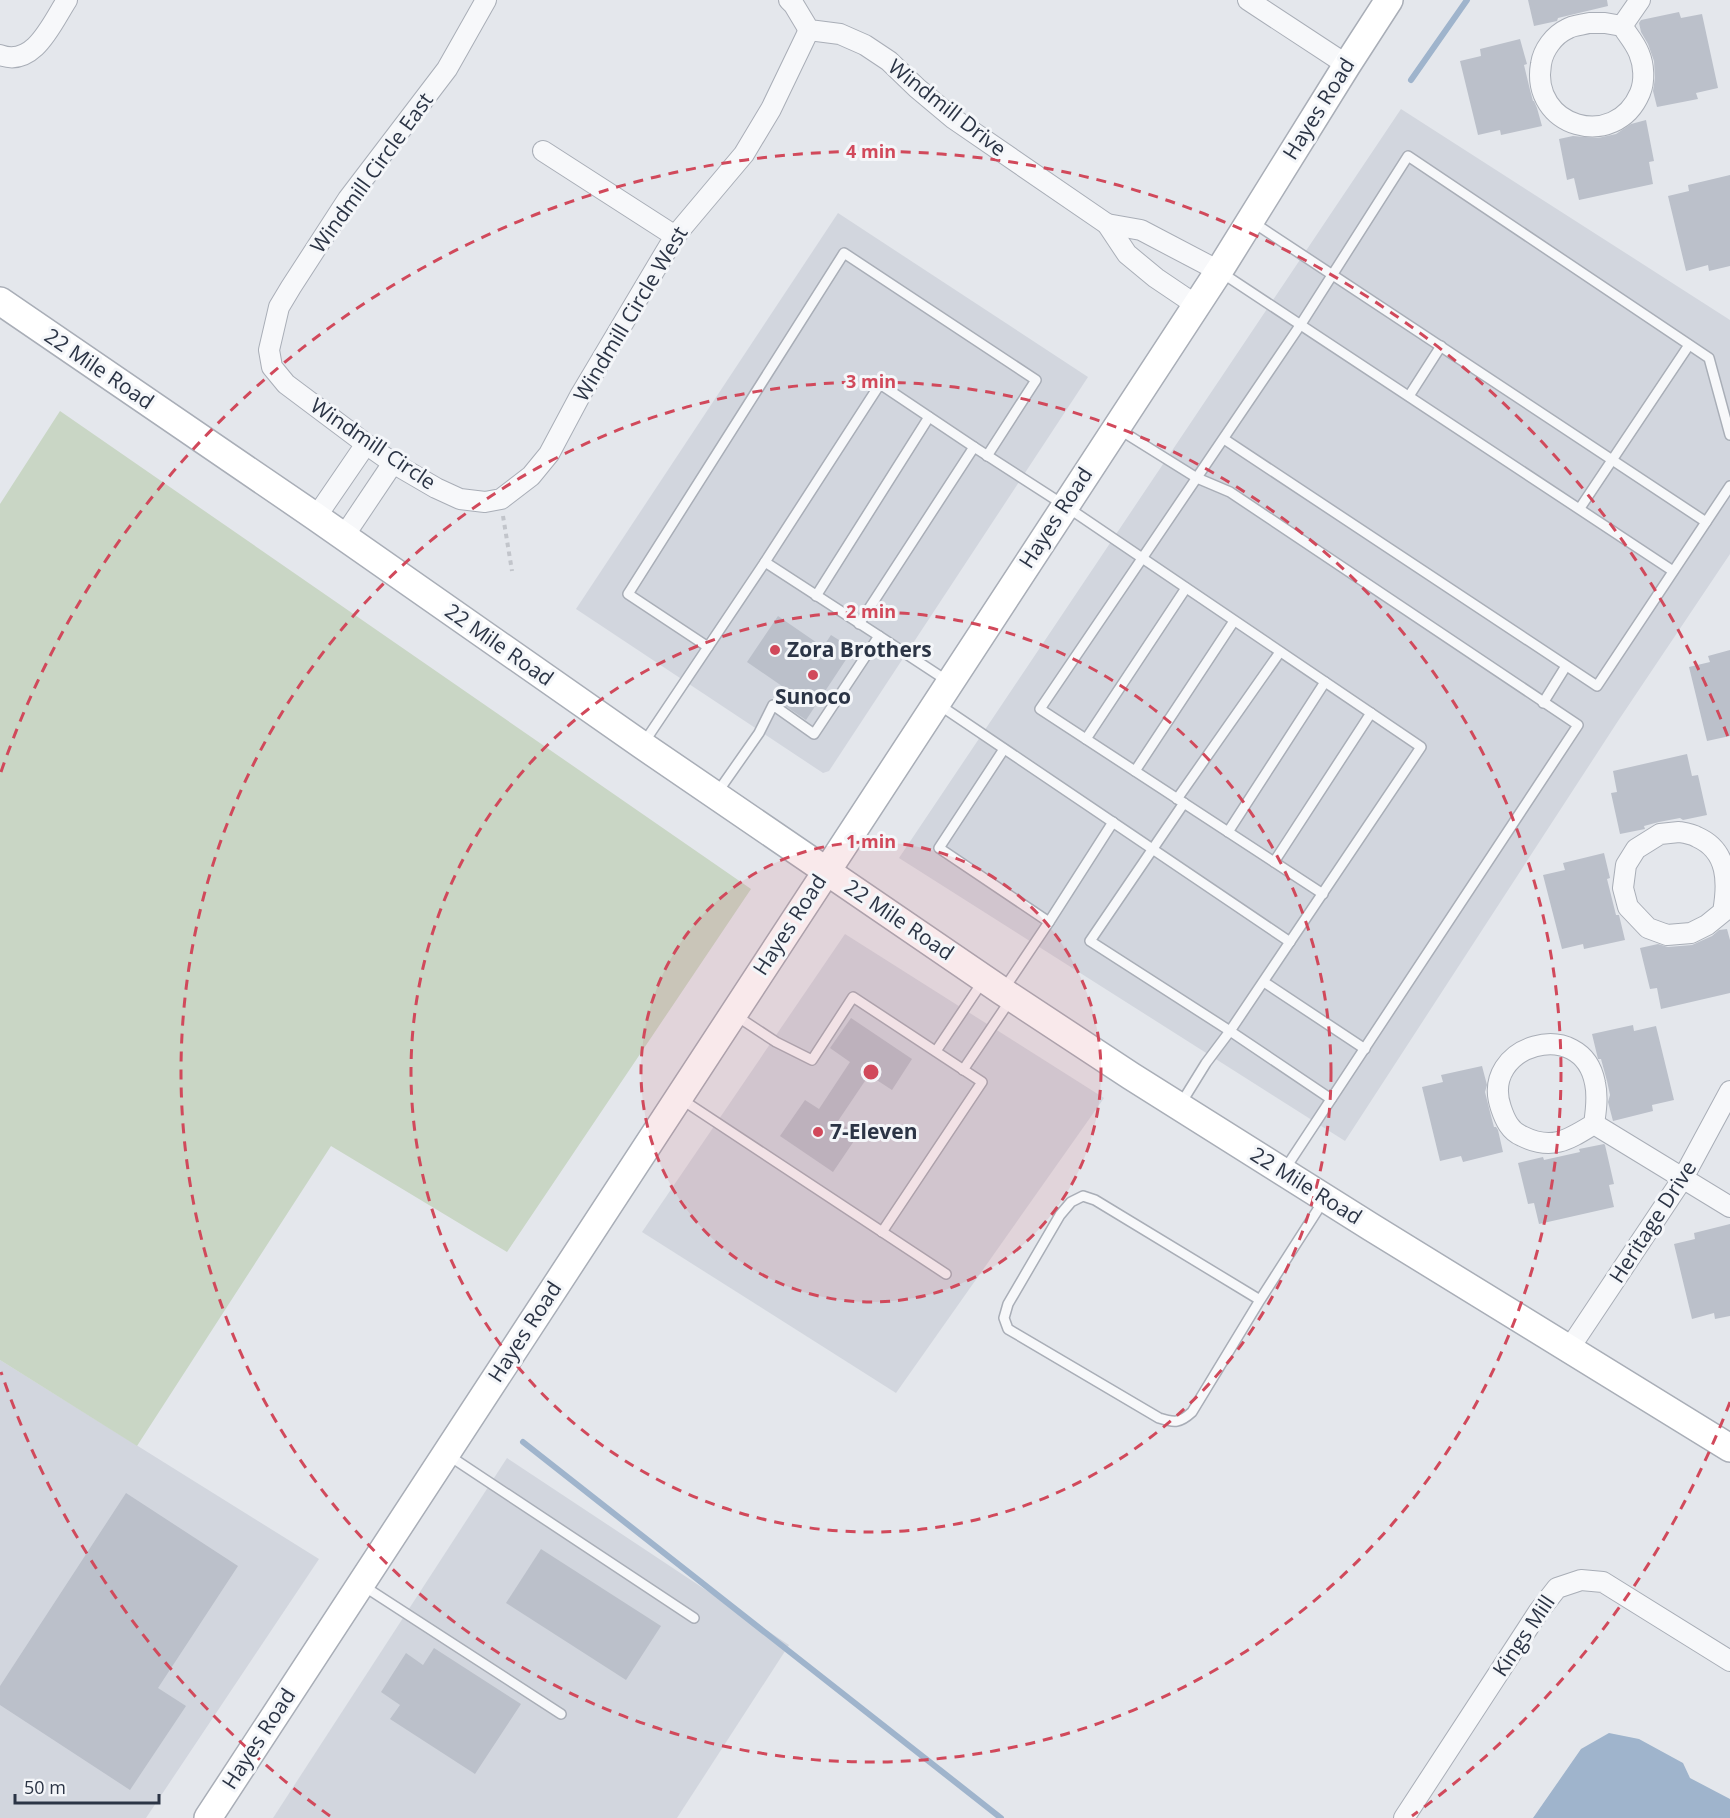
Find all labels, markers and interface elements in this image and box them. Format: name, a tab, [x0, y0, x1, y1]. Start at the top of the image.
street label: Windmill Drive	[883, 52, 1012, 162]
street label: Hayes Road	[1276, 52, 1361, 165]
street label: Windmill Circle East	[304, 87, 439, 258]
text: 4 min	[846, 139, 896, 163]
street label: Windmill Circle West	[567, 221, 694, 406]
street label: 22 Mile Road	[39, 321, 160, 415]
text: 3 min	[846, 369, 896, 393]
street label: Windmill Circle	[305, 391, 442, 495]
street label: Hayes Road	[1012, 462, 1098, 573]
street label: 22 Mile Road	[440, 596, 559, 692]
text: 2 min	[846, 599, 896, 623]
place label: Zora Brothers	[787, 635, 932, 663]
marker: Zora Brothers	[768, 643, 782, 657]
marker: Sunoco	[806, 668, 820, 682]
place label: Sunoco	[775, 682, 851, 710]
text: 1 min	[846, 829, 896, 853]
street label: Hayes Road	[746, 869, 832, 980]
street label: 22 Mile Road	[839, 872, 960, 966]
centre of rings	[861, 1062, 881, 1082]
place label: 7-Eleven	[830, 1117, 918, 1145]
marker: 7-Eleven	[811, 1125, 825, 1139]
street label: 22 Mile Road	[1246, 1140, 1368, 1230]
street label: Heritage Drive	[1602, 1155, 1702, 1288]
street label: Hayes Road	[481, 1276, 567, 1387]
street label: Kings Mill	[1486, 1589, 1561, 1682]
street label: Hayes Road	[215, 1683, 301, 1794]
scale bar	[15, 1767, 159, 1805]
text: 50 m	[24, 1775, 66, 1799]

